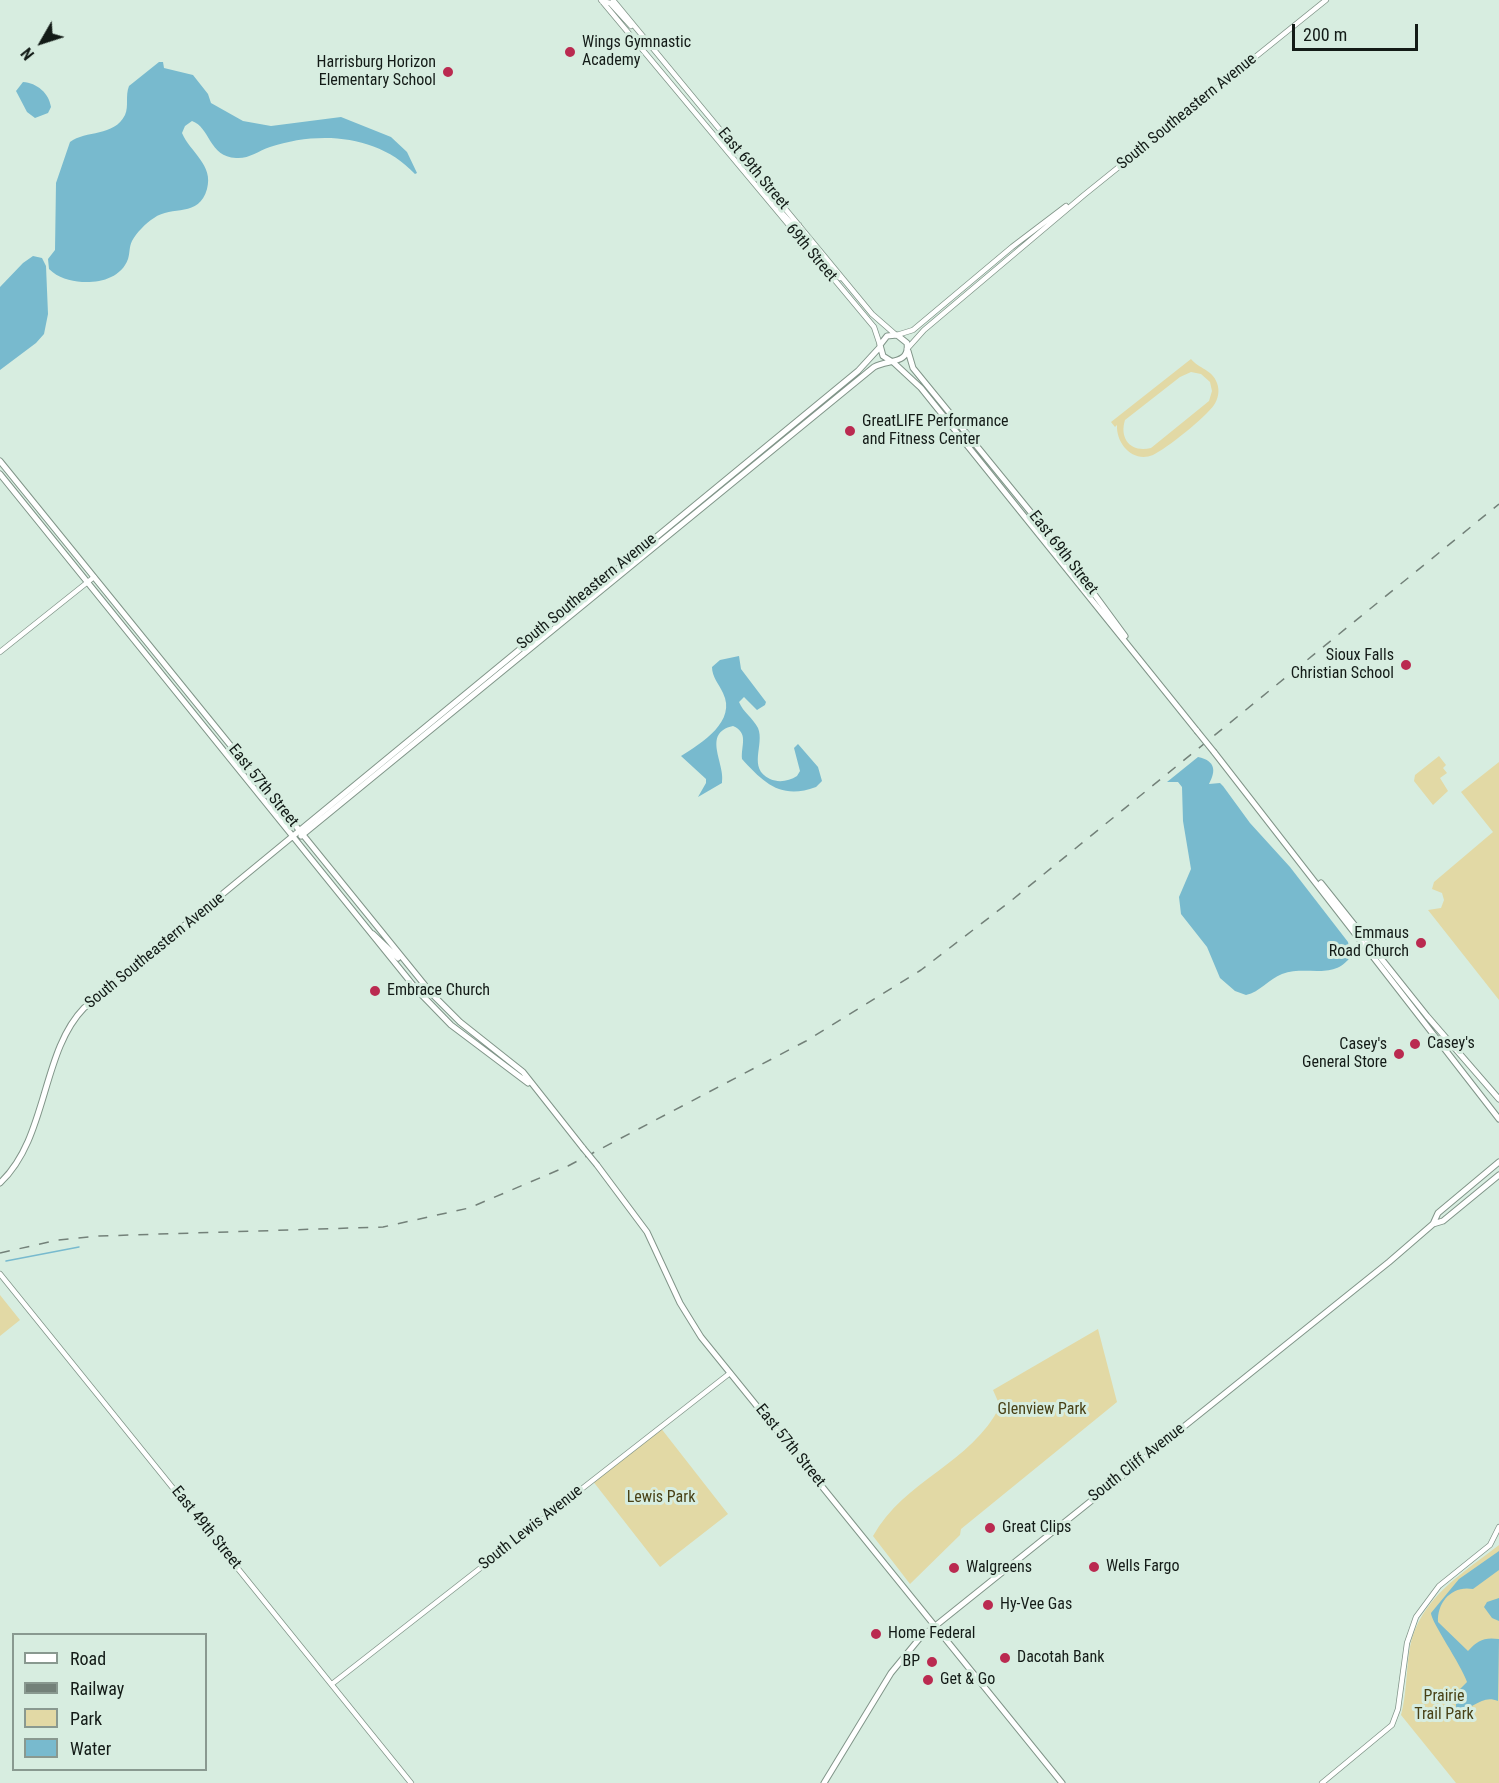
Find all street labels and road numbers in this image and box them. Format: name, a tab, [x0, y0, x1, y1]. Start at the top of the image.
street label: South Southeastern Avenue	[1113, 50, 1261, 174]
street label: East 69th Street	[713, 124, 793, 214]
street label: 69th Street	[781, 220, 841, 286]
street label: East 69th Street	[1024, 507, 1102, 599]
street label: South Southeastern Avenue	[513, 530, 661, 654]
street label: East 57th Street	[224, 741, 302, 831]
street label: South Southeastern Avenue	[81, 889, 229, 1013]
street label: East 57th Street	[751, 1401, 829, 1491]
street label: South Cliff Avenue	[1085, 1420, 1189, 1506]
street label: South Lewis Avenue	[475, 1482, 587, 1574]
street label: East 49th Street	[167, 1483, 245, 1573]

